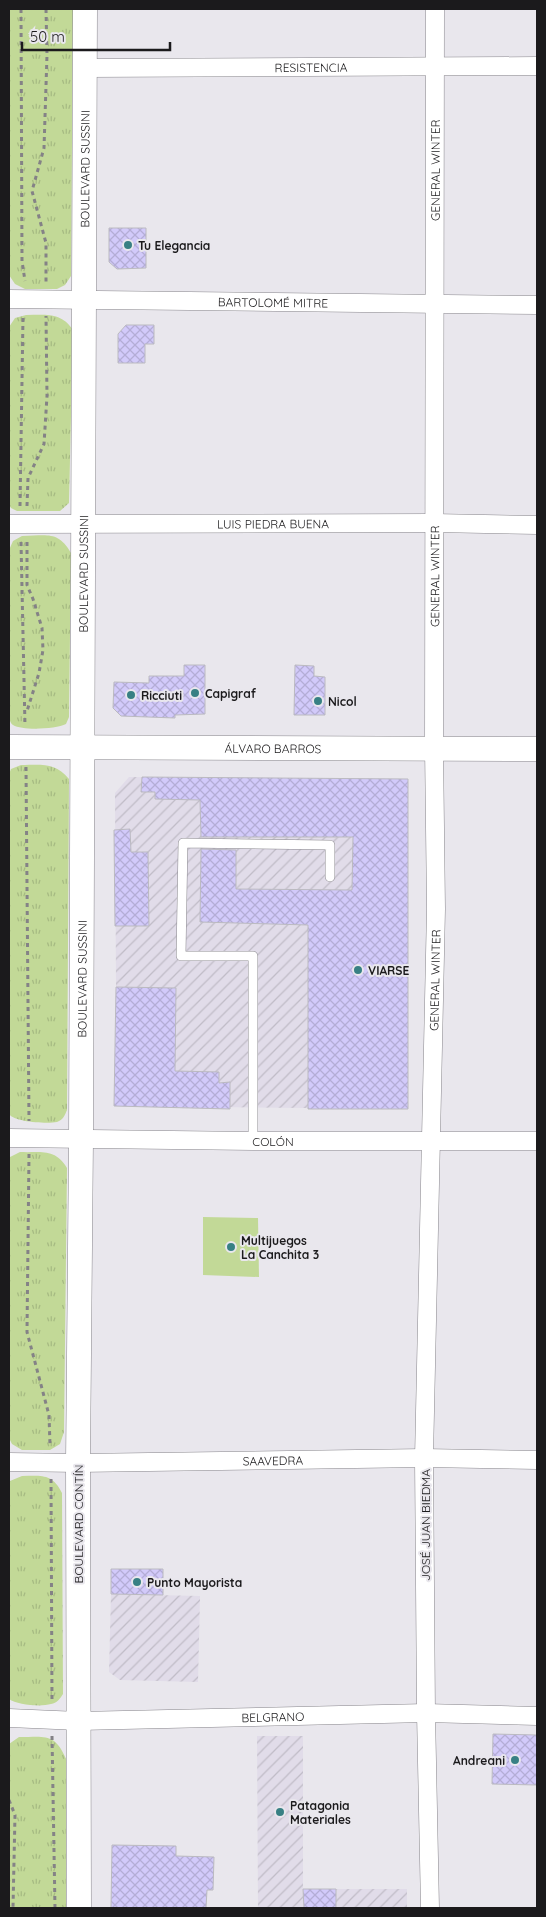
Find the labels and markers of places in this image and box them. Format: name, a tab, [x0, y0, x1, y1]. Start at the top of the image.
place label: Tu Elegancia	[138, 238, 210, 253]
marker: Tu Elegancia	[122, 239, 134, 251]
place label: Capigraf	[205, 686, 257, 701]
marker: Capigraf	[189, 687, 201, 699]
place label: Ricciuti	[141, 688, 182, 703]
marker: Ricciuti	[125, 689, 137, 701]
place label: Nicol	[328, 694, 357, 709]
marker: Nicol	[312, 695, 324, 707]
place label: VIARSE	[368, 963, 410, 978]
marker: VIARSE	[352, 964, 364, 976]
place label: Multijuegos La Canchita 3	[241, 1233, 319, 1262]
marker: Multijuegos La Canchita 3	[225, 1241, 237, 1253]
place label: Punto Mayorista	[147, 1575, 242, 1590]
marker: Punto Mayorista	[131, 1576, 143, 1588]
place label: Andreani	[453, 1753, 505, 1768]
marker: Andreani	[509, 1754, 521, 1766]
place label: Patagonia Materiales	[290, 1798, 351, 1827]
marker: Patagonia Materiales	[274, 1806, 286, 1818]

